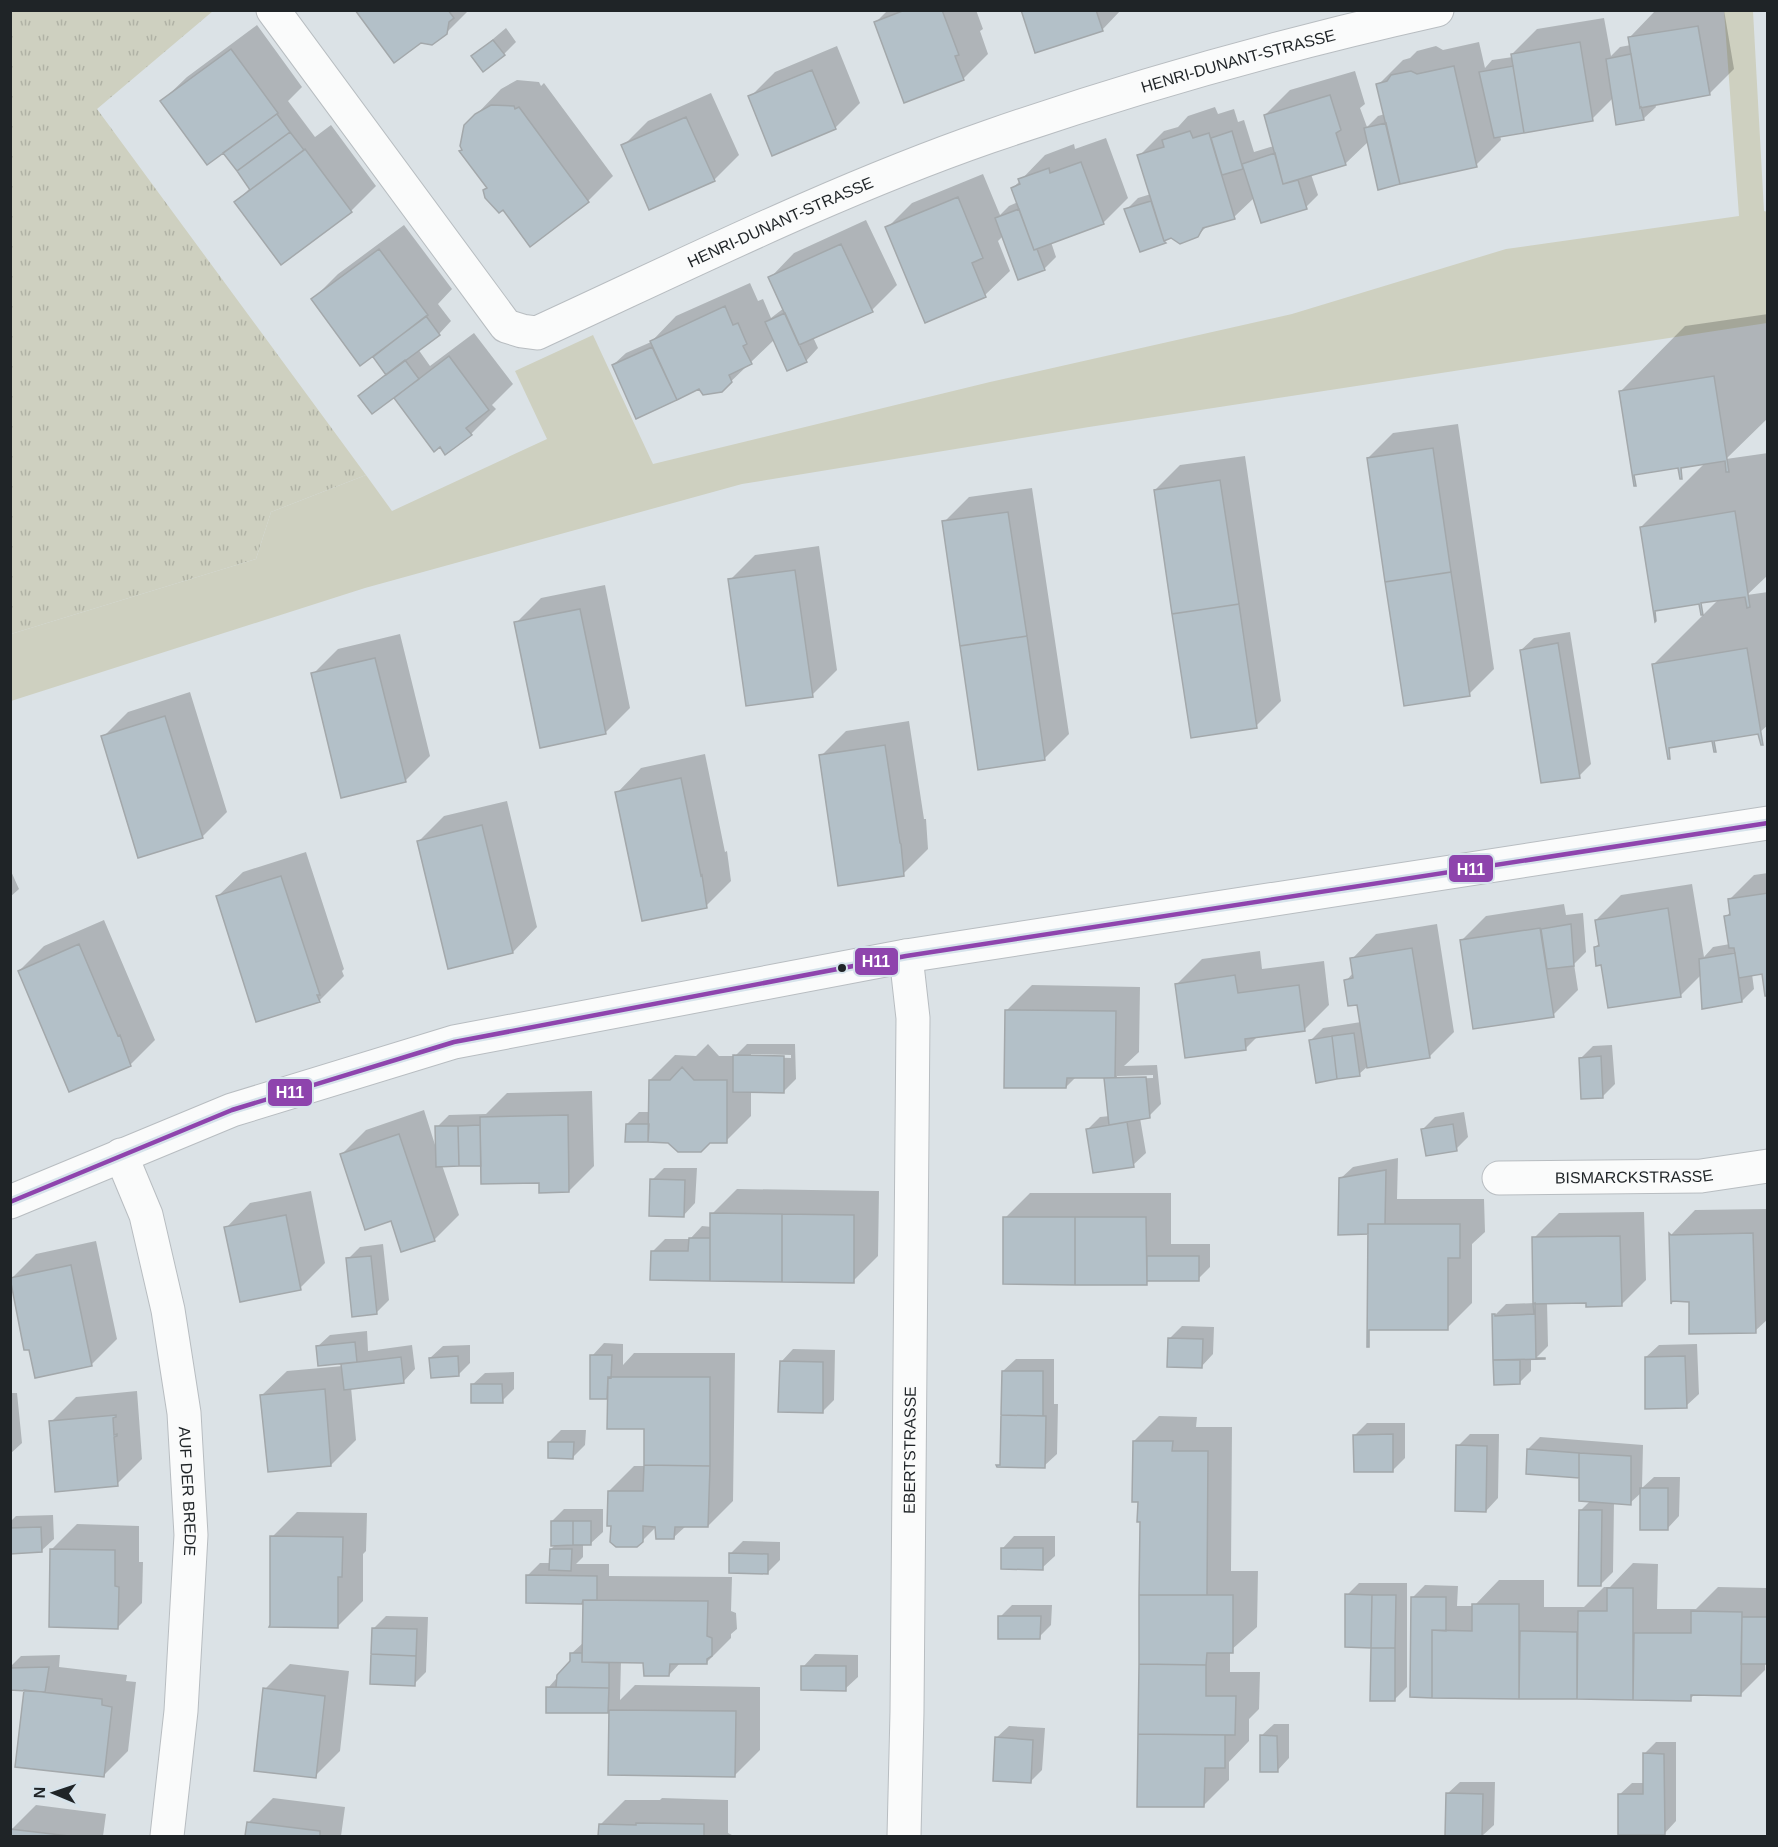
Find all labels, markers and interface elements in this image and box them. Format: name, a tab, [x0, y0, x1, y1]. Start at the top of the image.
street label: HENRI-DUNANT-STRASSE	[1139, 26, 1337, 96]
street label: HENRI-DUNANT-STRASSE	[685, 174, 876, 271]
line badge: H11	[1448, 854, 1494, 883]
text: H11	[1457, 861, 1485, 878]
line badge: H11	[854, 947, 899, 976]
text: H11	[862, 953, 890, 970]
unlabelled marker	[836, 962, 848, 974]
line badge: H11	[267, 1078, 313, 1107]
text: H11	[276, 1084, 304, 1101]
street label: BISMARCKSTRASSE	[1555, 1166, 1714, 1186]
street label: EBERTSTRASSE	[901, 1386, 919, 1514]
street label: AUF DER BREDE	[176, 1426, 199, 1556]
north arrow	[24, 1763, 84, 1823]
text: N	[31, 1786, 48, 1799]

